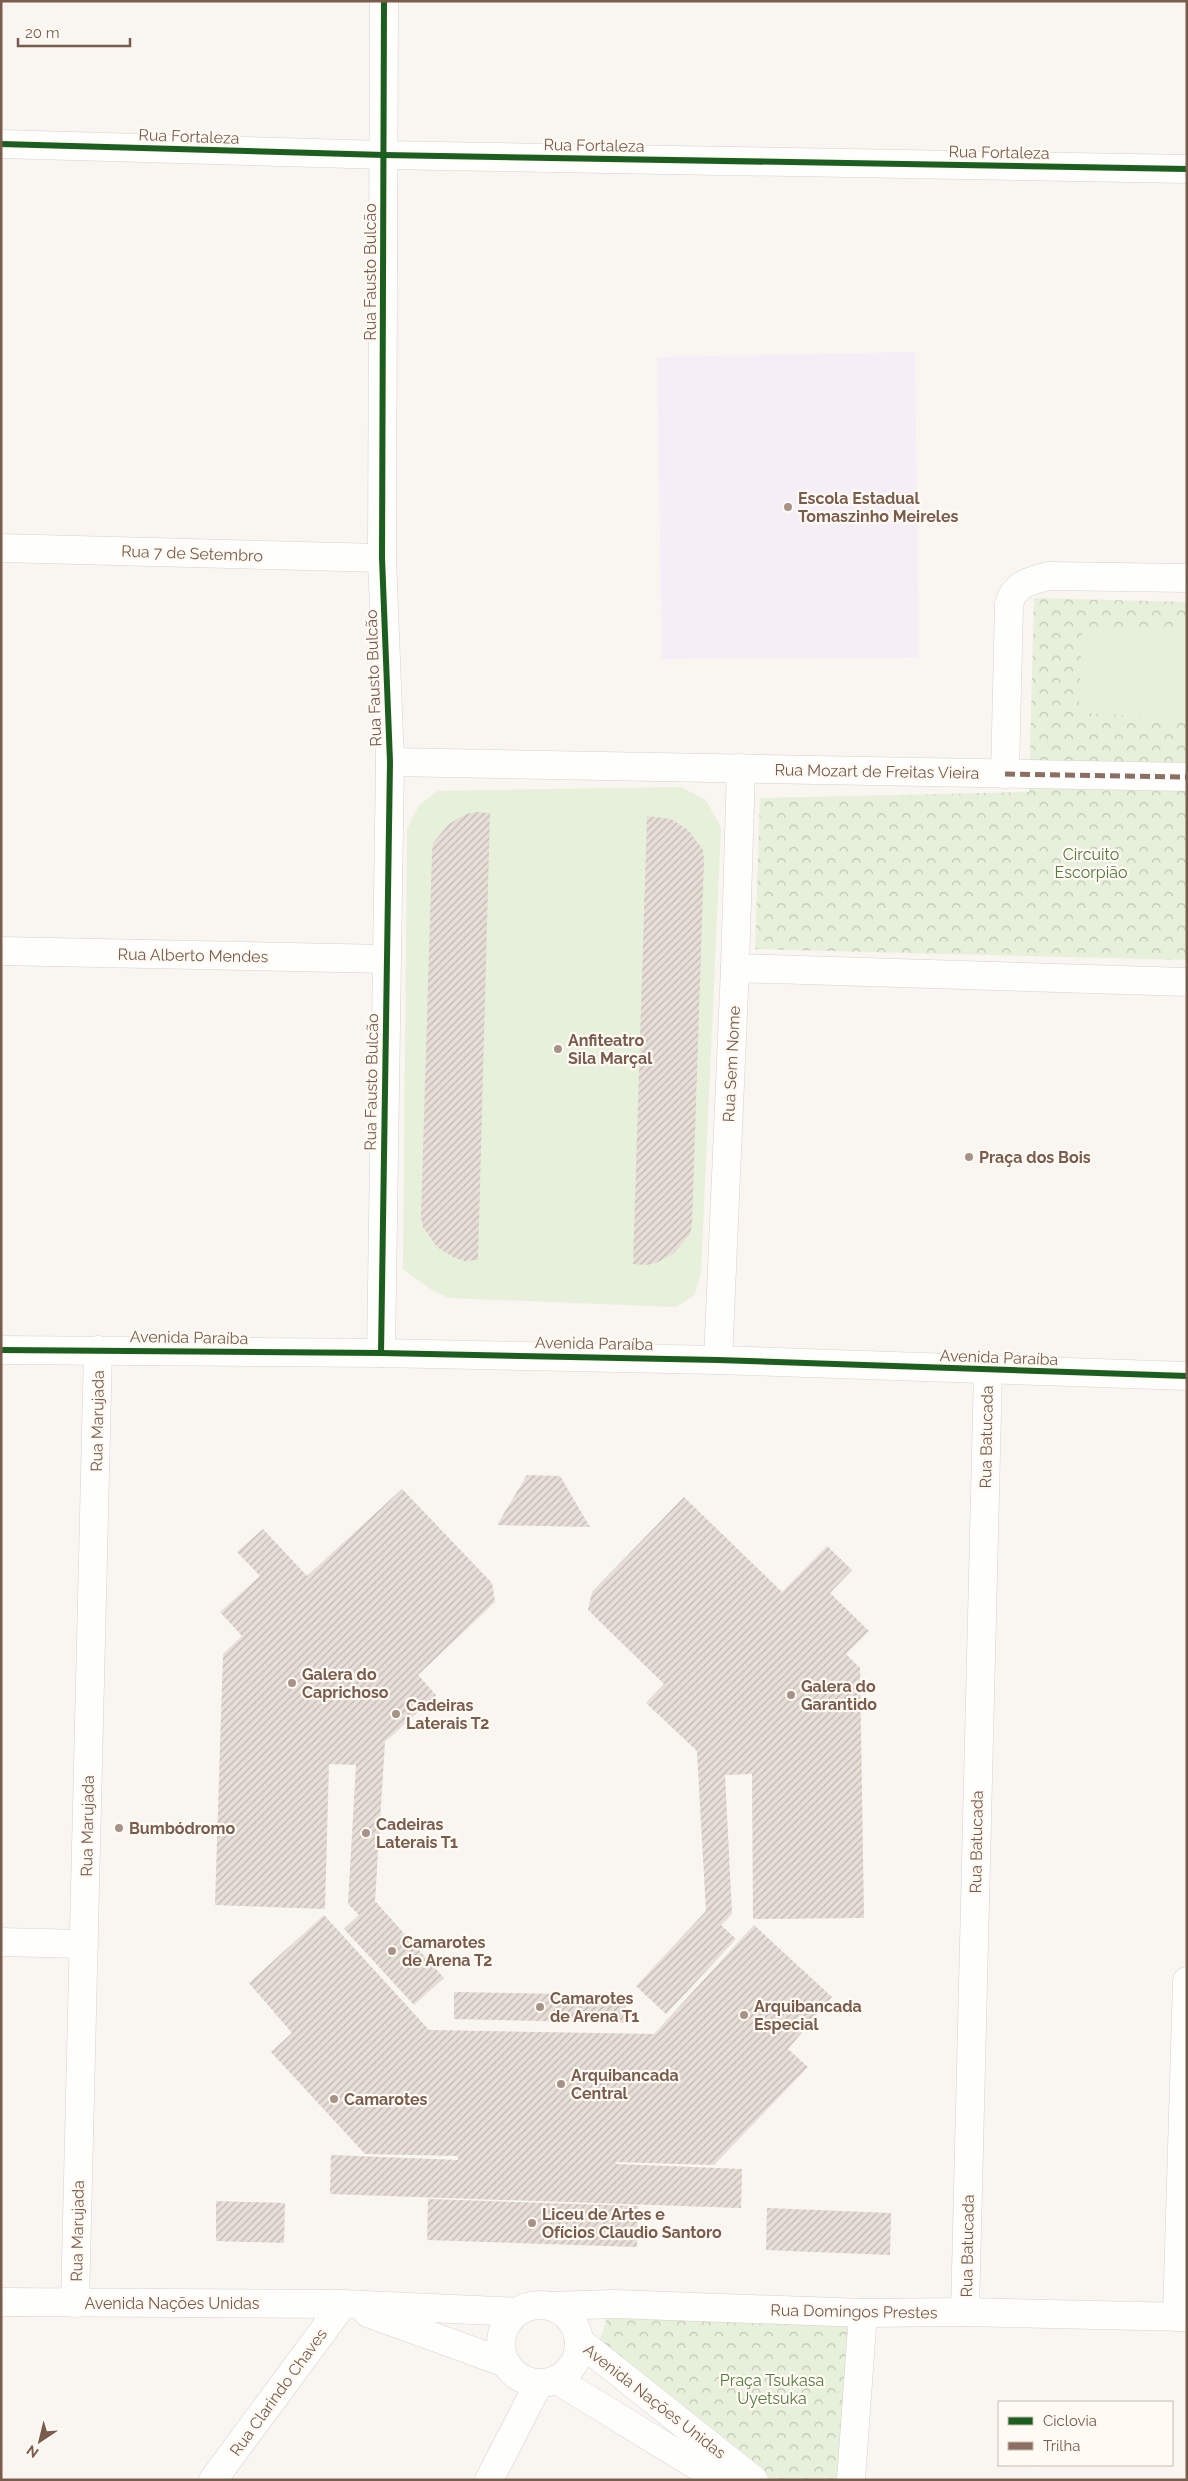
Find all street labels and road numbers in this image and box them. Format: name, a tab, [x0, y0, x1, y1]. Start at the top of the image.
street label: Rua Fortaleza	[138, 125, 240, 148]
street label: Rua Fortaleza	[543, 135, 645, 156]
street label: Rua Fortaleza	[948, 142, 1050, 163]
street label: Rua Fausto Bulcão	[361, 203, 380, 341]
street label: Rua 7 de Setembro	[121, 542, 263, 565]
street label: Rua Fausto Bulcão	[362, 609, 385, 747]
street label: Rua Mozart de Freitas Vieira	[774, 760, 980, 783]
street label: Rua Alberto Mendes	[117, 945, 269, 966]
street label: Rua Sem Nome	[719, 1005, 744, 1123]
street label: Rua Fausto Bulcão	[361, 1013, 382, 1151]
street label: Avenida Paraíba	[130, 1327, 248, 1348]
street label: Avenida Paraíba	[535, 1333, 653, 1354]
street label: Avenida Paraíba	[939, 1346, 1059, 1369]
street label: Rua Marujada	[87, 1370, 108, 1472]
street label: Rua Batucada	[976, 1385, 997, 1489]
street label: Rua Marujada	[77, 1775, 98, 1877]
street label: Rua Batucada	[966, 1790, 987, 1894]
street label: Rua Marujada	[67, 2180, 88, 2282]
street label: Rua Batucada	[957, 2194, 978, 2298]
street label: Avenida Nações Unidas	[84, 2294, 260, 2313]
street label: Rua Domingos Prestes	[770, 2301, 938, 2322]
street label: Rua Clarindo Chaves	[226, 2325, 331, 2460]
street label: Avenida Nações Unidas	[580, 2340, 730, 2463]

